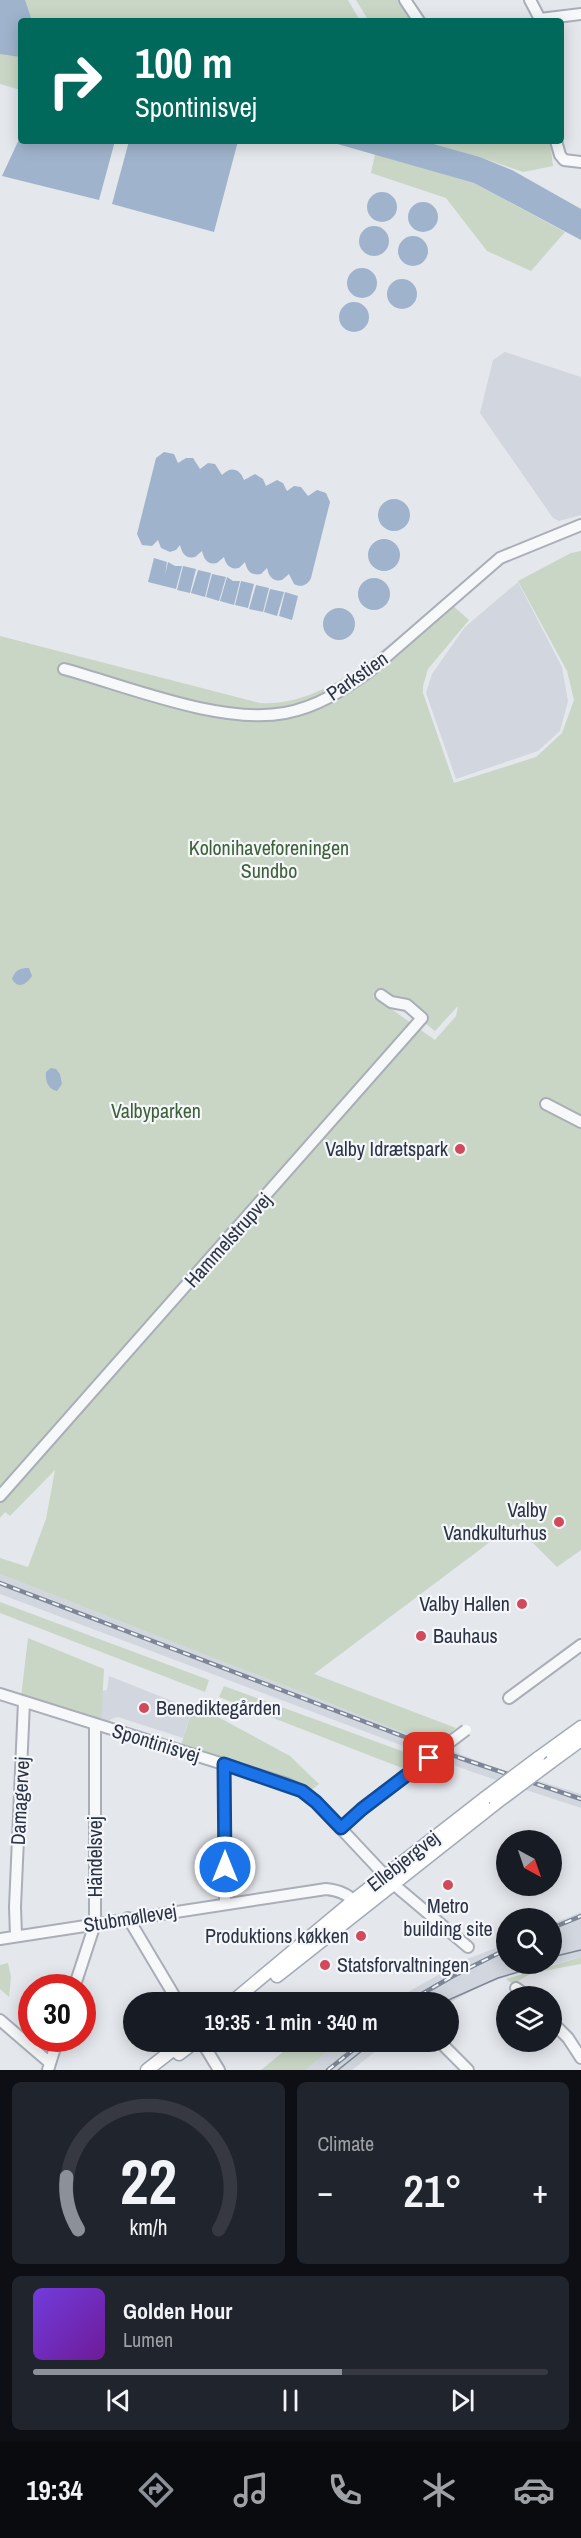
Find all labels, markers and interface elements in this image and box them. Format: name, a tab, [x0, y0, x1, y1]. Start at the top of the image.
text: 100 m	[135, 35, 233, 91]
icon: right	[36, 42, 114, 120]
text: Spontinisvej	[135, 89, 257, 125]
street label: Parkstien	[321, 645, 393, 707]
park label: Kolonihaveforeningen Sundbo	[189, 834, 349, 884]
park label: Valbyparken	[111, 1097, 201, 1124]
place label: Valby Idrætspark	[325, 1135, 449, 1162]
marker: Valby Idrætspark	[453, 1142, 467, 1156]
street label: Hammelstrupvej	[178, 1187, 277, 1293]
place label: Valby Vandkulturhus	[443, 1496, 548, 1546]
marker: Valby Vandkulturhus	[552, 1515, 566, 1529]
place label: Valby Hallen	[419, 1590, 510, 1617]
marker: Valby Hallen	[515, 1597, 529, 1611]
place label: Bauhaus	[433, 1622, 498, 1649]
marker: Bauhaus	[414, 1629, 428, 1643]
place label: Benediktegården	[156, 1694, 281, 1721]
marker: Benediktegården	[137, 1701, 151, 1715]
street label: Spontinisvej	[109, 1716, 203, 1769]
pin	[403, 1732, 454, 1783]
icon: arrive	[412, 1741, 445, 1774]
street label: Damagervej	[4, 1756, 35, 1846]
street label: Händelsvej	[81, 1816, 108, 1898]
street label: Ellebjergvej	[361, 1824, 444, 1897]
north arrow	[496, 1830, 562, 1896]
map controls	[496, 1830, 562, 2052]
position arrow	[193, 1835, 257, 1899]
marker: Metro building site	[441, 1878, 455, 1892]
place label: Metro building site	[403, 1892, 493, 1942]
street label: Stubmøllevej	[81, 1897, 178, 1938]
button: search	[496, 1908, 562, 1974]
place label: Produktions køkken	[205, 1922, 349, 1949]
marker: Produktions køkken	[354, 1929, 368, 1943]
place label: Statsforvaltningen	[337, 1951, 469, 1978]
marker: Statsforvaltningen	[318, 1958, 332, 1972]
speed limit sign: 30	[18, 1974, 96, 2052]
button: layers	[496, 1986, 562, 2052]
text: 19:35 · 1 min · 340 m	[204, 2007, 378, 2037]
text: Climate	[318, 2130, 374, 2157]
text: 22	[120, 2139, 177, 2223]
text: 21°	[403, 2160, 462, 2221]
text: −	[318, 2169, 333, 2213]
text: +	[532, 2169, 548, 2213]
text: km/h	[129, 2213, 167, 2242]
text: Golden Hour	[123, 2296, 232, 2326]
text: Lumen	[123, 2326, 173, 2353]
icon: previous	[102, 2384, 135, 2417]
icon: pause	[274, 2384, 307, 2417]
icon: next	[446, 2384, 479, 2417]
icon: directions	[135, 2469, 177, 2511]
icon: music	[230, 2469, 272, 2511]
icon: phone	[324, 2469, 366, 2511]
icon: climate	[418, 2469, 460, 2511]
icon: car	[513, 2469, 555, 2511]
text: 19:34	[26, 2472, 83, 2508]

